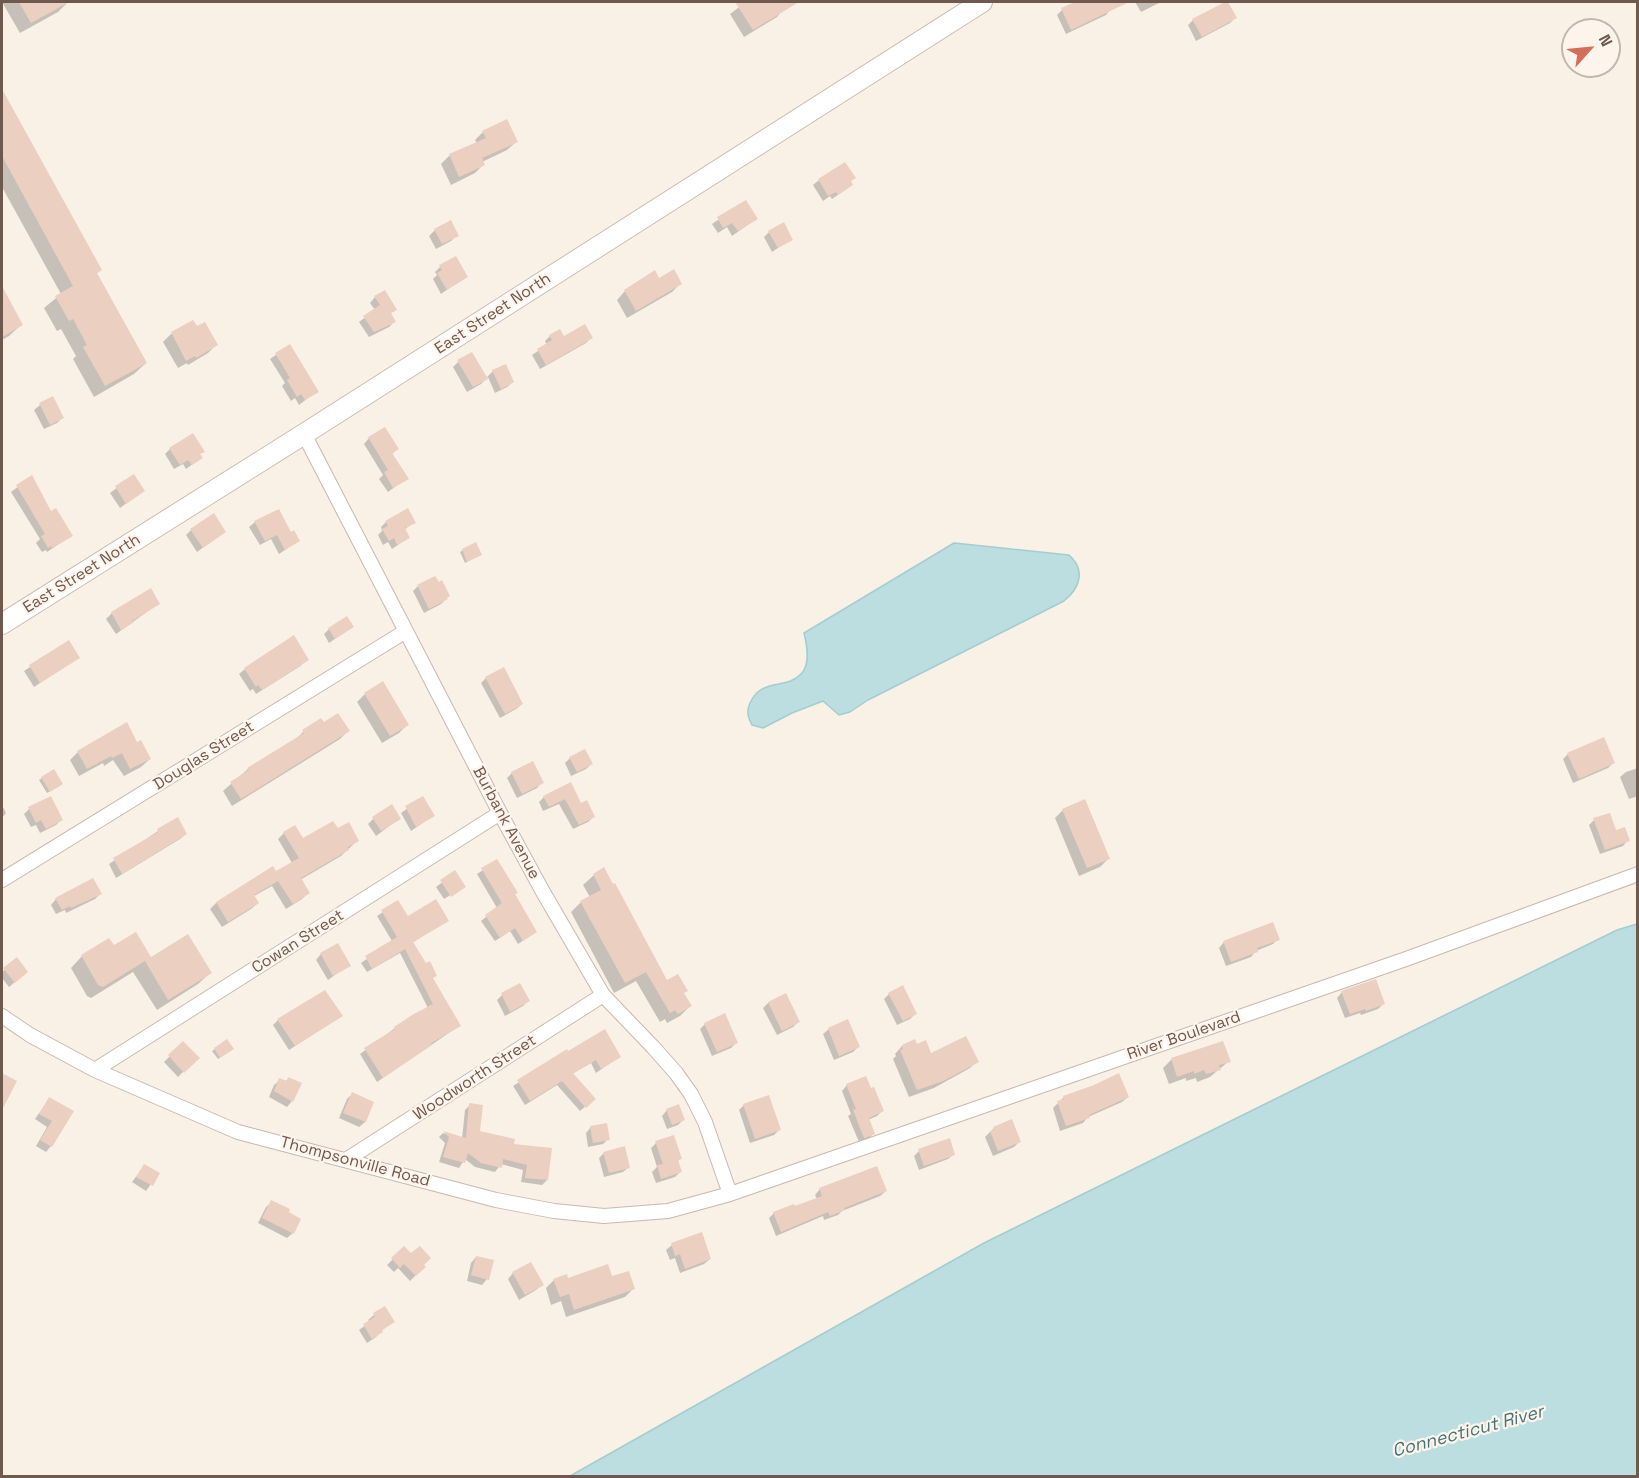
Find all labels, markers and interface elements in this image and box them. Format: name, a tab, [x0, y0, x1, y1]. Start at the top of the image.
north arrow	[1561, 18, 1621, 78]
text: N	[1594, 31, 1617, 50]
street label: East Street North	[431, 269, 555, 359]
street label: East Street North	[20, 530, 144, 618]
street label: Douglas Street	[150, 717, 258, 795]
street label: Burbank Avenue	[468, 763, 544, 883]
street label: Cowan Street	[249, 906, 347, 978]
street label: River Boulevard	[1125, 1008, 1243, 1064]
street label: Woodworth Street	[410, 1031, 540, 1125]
street label: Thompsonville Road	[278, 1133, 432, 1191]
water label: Connecticut River	[1390, 1401, 1546, 1463]

